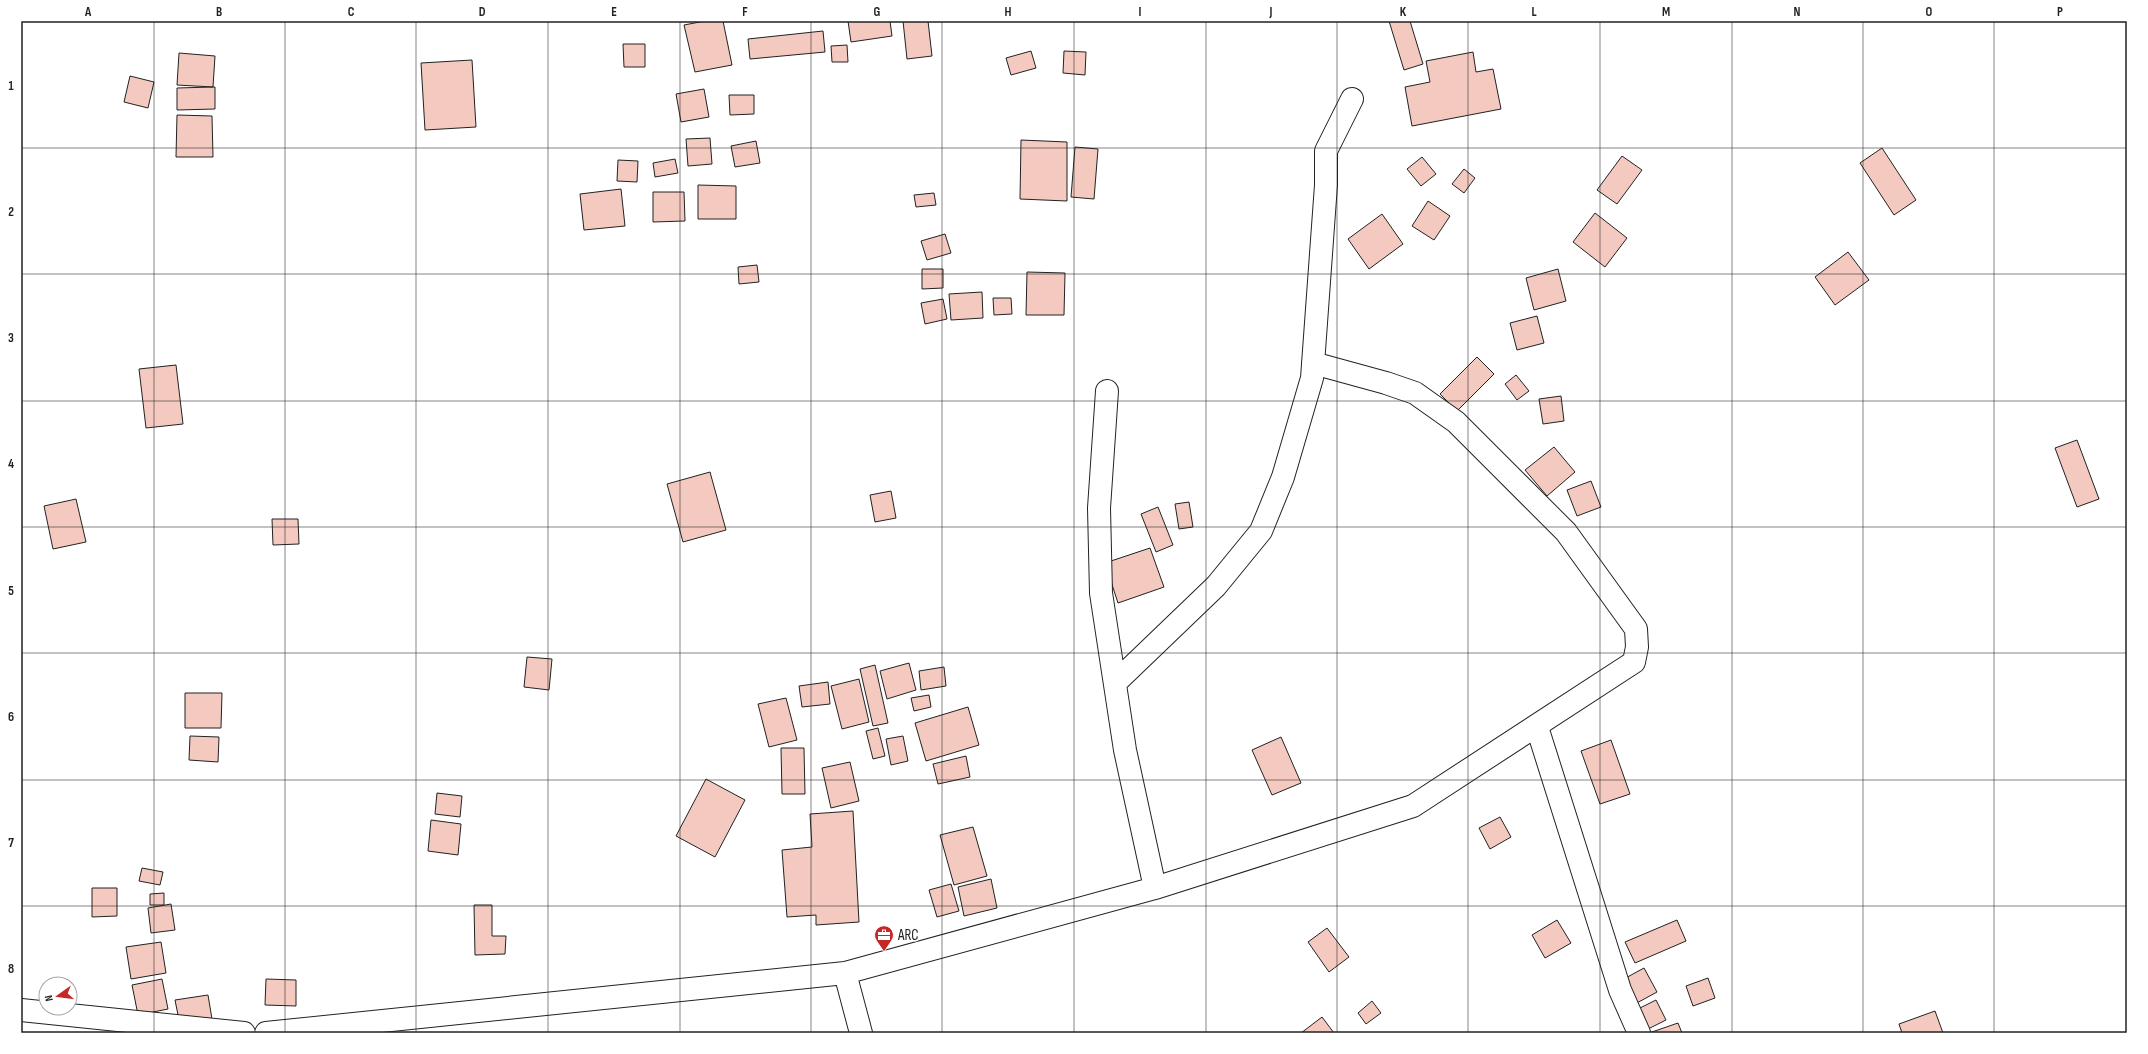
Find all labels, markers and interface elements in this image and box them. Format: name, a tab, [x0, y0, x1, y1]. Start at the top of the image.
text: A	[84, 4, 92, 20]
text: B	[216, 4, 222, 20]
text: C	[348, 4, 355, 20]
text: D	[479, 4, 486, 20]
text: E	[611, 4, 617, 20]
text: F	[742, 4, 748, 20]
text: G	[874, 4, 881, 20]
text: H	[1005, 4, 1012, 20]
text: I	[1139, 4, 1142, 20]
text: J	[1269, 4, 1273, 20]
text: K	[1400, 4, 1407, 20]
text: L	[1531, 4, 1537, 20]
text: M	[1662, 4, 1670, 20]
text: N	[1794, 4, 1801, 20]
text: O	[1926, 4, 1933, 20]
text: P	[2057, 4, 2063, 20]
text: 1	[8, 78, 14, 94]
text: 2	[8, 204, 14, 220]
text: 3	[8, 330, 14, 346]
text: 4	[8, 456, 14, 472]
text: 5	[8, 583, 14, 599]
text: 6	[8, 709, 14, 725]
text: 7	[8, 835, 14, 851]
office icon: ARC	[873, 924, 895, 952]
place label: ARC	[897, 926, 919, 945]
text: 8	[8, 961, 14, 977]
north arrow	[38, 976, 78, 1016]
text: N	[42, 994, 56, 1003]

